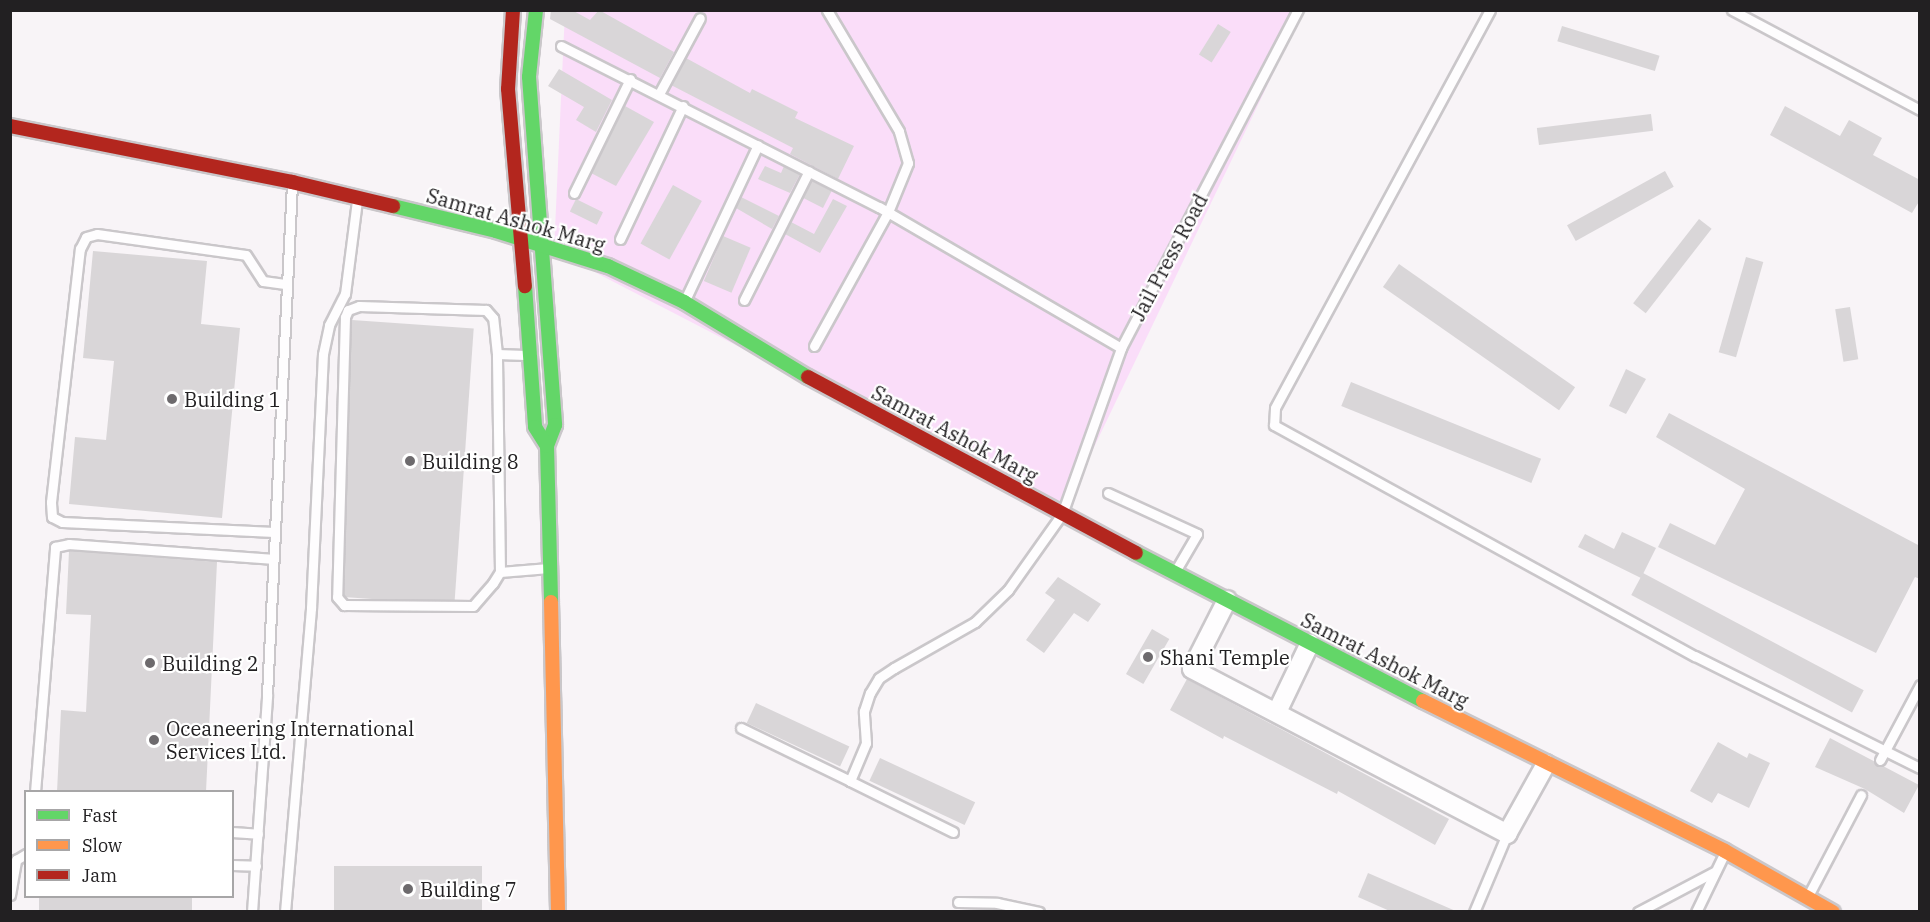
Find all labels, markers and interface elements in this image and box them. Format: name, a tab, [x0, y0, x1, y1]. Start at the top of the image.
street label: Samrat Ashok Marg	[424, 183, 608, 257]
street label: Jail Press Road	[1125, 189, 1213, 325]
street label: Samrat Ashok Marg	[868, 380, 1042, 488]
place label: Building 1	[184, 387, 281, 411]
marker: Building 1	[165, 392, 179, 406]
place label: Building 8	[422, 449, 519, 473]
marker: Building 8	[403, 454, 417, 468]
street label: Samrat Ashok Marg	[1297, 607, 1473, 713]
place label: Shani Temple	[1160, 645, 1290, 669]
marker: Shani Temple	[1141, 650, 1155, 664]
place label: Building 2	[162, 651, 259, 675]
marker: Building 2	[143, 656, 157, 670]
place label: Oceaneering International Services Ltd.	[166, 716, 414, 763]
marker: Oceaneering International Services Ltd.	[147, 733, 161, 747]
legend	[24, 790, 234, 898]
text: Fast	[82, 804, 117, 827]
text: Slow	[82, 834, 122, 857]
text: Jam	[82, 864, 117, 887]
place label: Building 7	[420, 877, 517, 901]
marker: Building 7	[401, 882, 415, 896]

